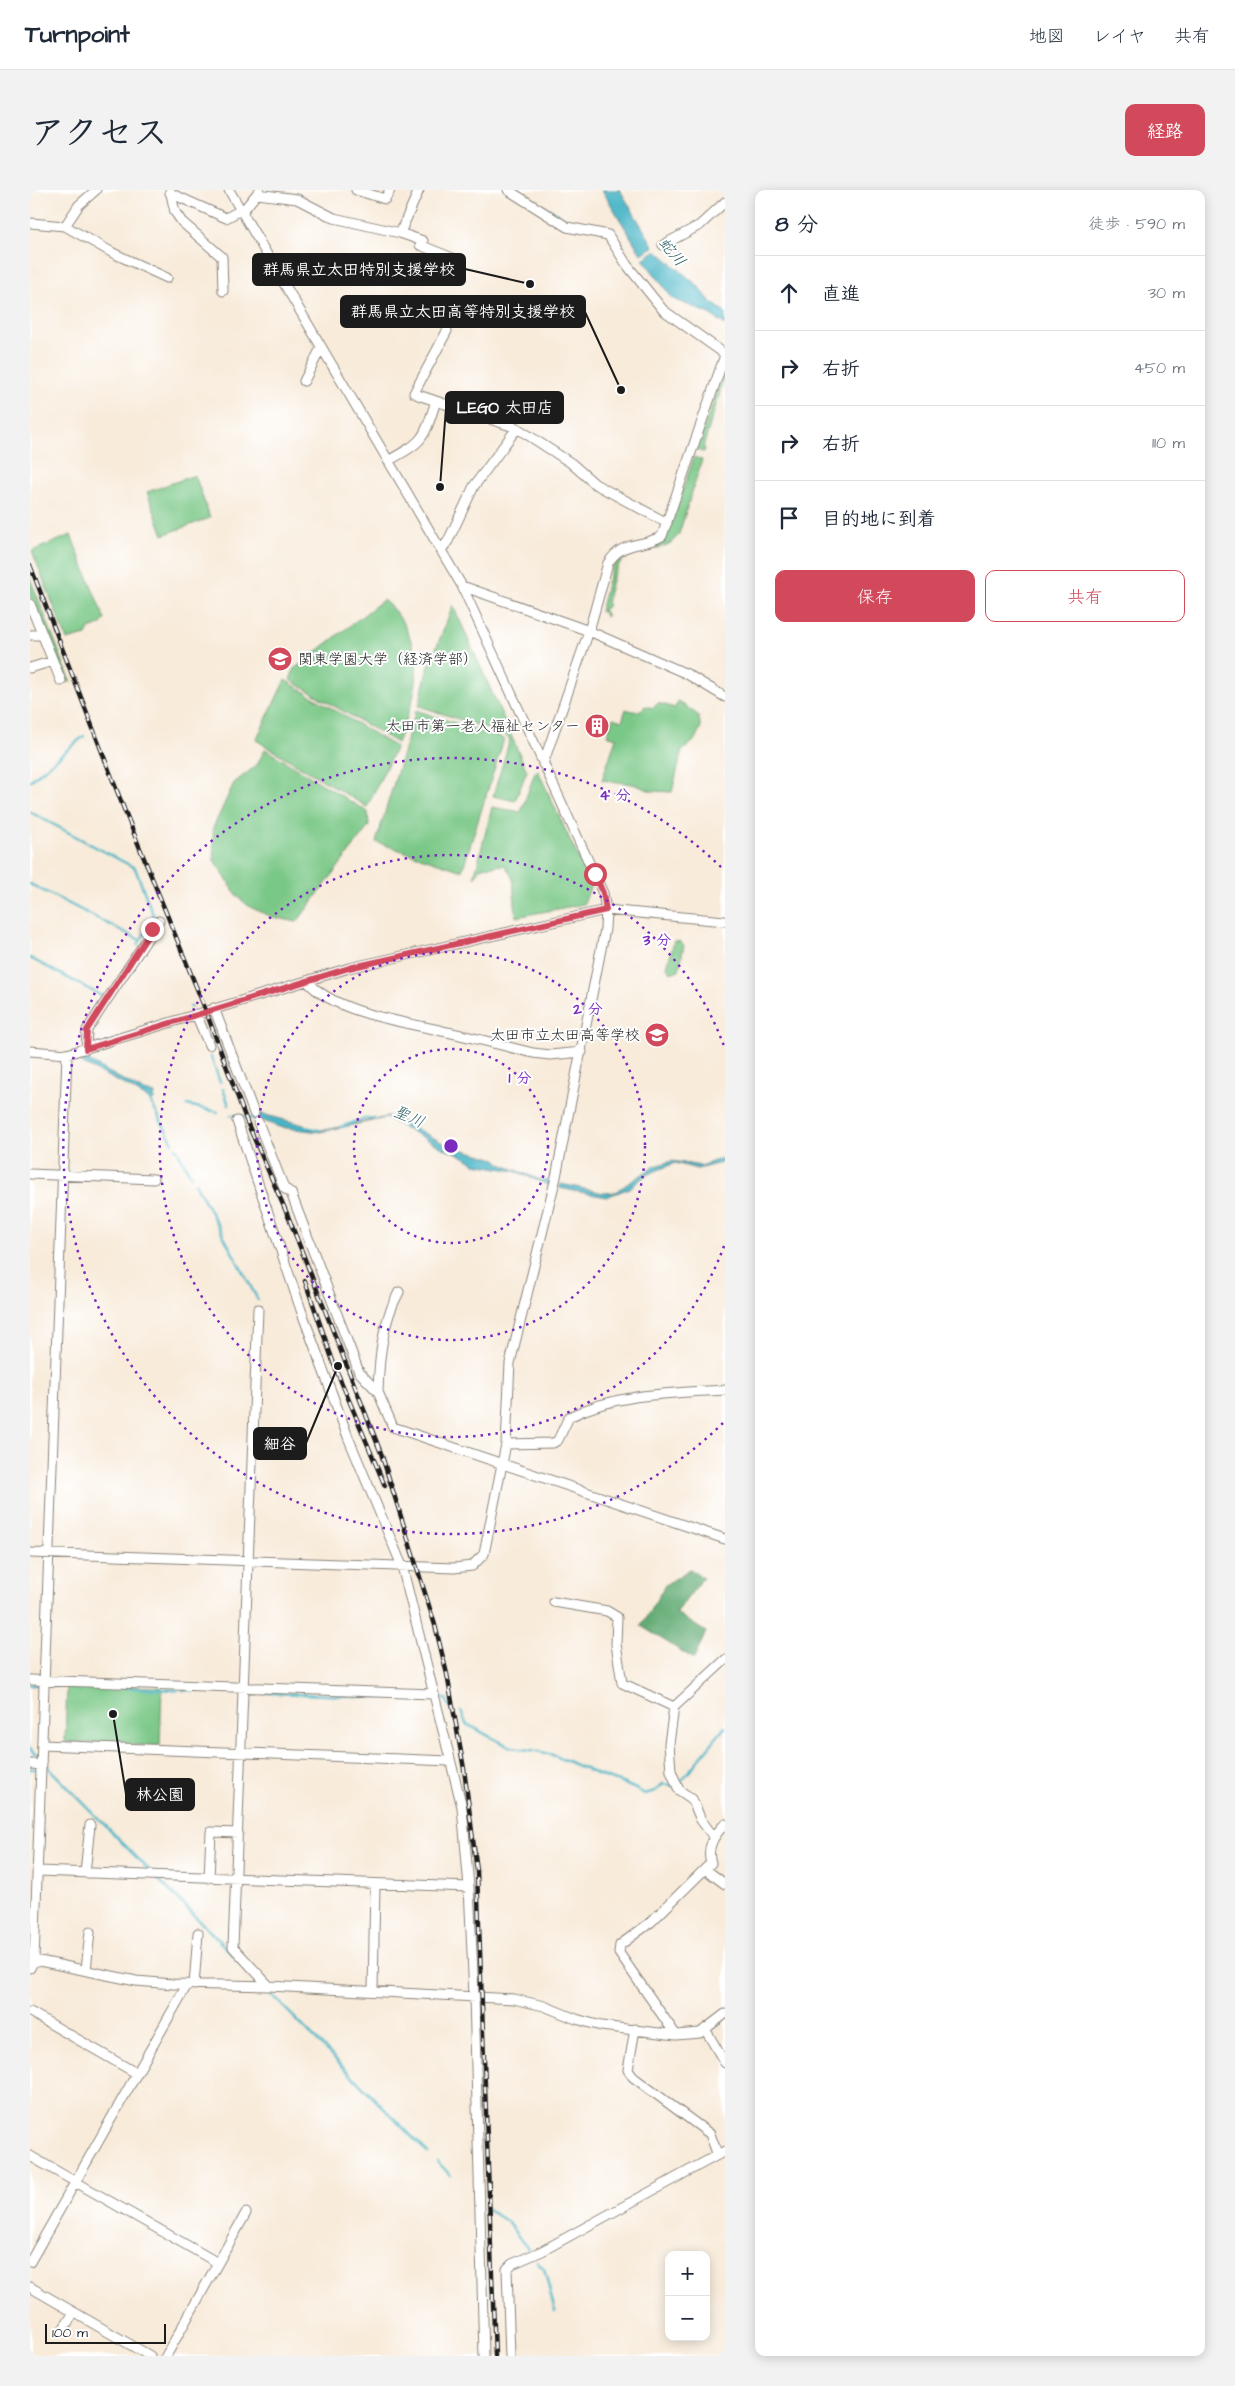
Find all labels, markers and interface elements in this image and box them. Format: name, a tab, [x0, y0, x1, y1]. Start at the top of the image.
text: Turnpoint	[25, 18, 130, 52]
text: 地図	[1029, 24, 1065, 49]
text: レイヤ	[1093, 24, 1146, 49]
text: 共有	[1174, 24, 1210, 49]
button: 経路	[1125, 104, 1205, 156]
text: アクセス	[30, 109, 168, 158]
text: 8 分	[775, 210, 818, 239]
text: 徒歩 · 590 m	[1089, 213, 1185, 235]
water label: 蛇川	[653, 233, 691, 271]
callout: 群馬県立太田特別支援学校	[253, 254, 465, 285]
text: 群馬県立太田特別支援学校	[263, 259, 455, 281]
icon: ahead	[775, 279, 803, 307]
text: 直進	[822, 281, 860, 308]
text: 30 m	[1148, 282, 1185, 304]
callout: 群馬県立太田高等特別支援学校	[341, 296, 585, 327]
text: 群馬県立太田高等特別支援学校	[351, 301, 575, 323]
icon: right	[775, 354, 803, 382]
text: 右折	[822, 356, 860, 383]
text: 450 m	[1134, 357, 1185, 379]
callout: LEGO 太田店	[446, 392, 563, 423]
text: LEGO 太田店	[457, 397, 553, 419]
icon: right	[775, 429, 803, 457]
text: 右折	[822, 431, 860, 458]
text: 110 m	[1152, 432, 1185, 454]
icon: arrive	[775, 504, 803, 532]
text: 目的地に到着	[822, 506, 936, 533]
button: 保存	[775, 570, 975, 622]
button: 共有	[985, 570, 1185, 622]
school or university icon: 関東学園大学（経済学部）	[267, 646, 293, 672]
place label: 関東学園大学（経済学部）	[298, 649, 478, 670]
building icon: 太田市第一老人福祉センター	[584, 713, 610, 739]
place label: 太田市第一老人福祉センター	[386, 716, 580, 737]
text: 4 分	[599, 785, 631, 806]
route start	[584, 863, 607, 886]
route end	[141, 918, 164, 941]
text: 3 分	[642, 930, 671, 951]
text: 2 分	[572, 999, 603, 1020]
school or university icon: 太田市立太田高等学校	[644, 1022, 670, 1048]
place label: 太田市立太田高等学校	[490, 1025, 640, 1046]
text: 1 分	[509, 1068, 531, 1089]
water label: 聖川	[390, 1100, 428, 1134]
centre of rings	[442, 1137, 460, 1155]
callout: 細谷	[254, 1428, 306, 1459]
text: 細谷	[264, 1433, 296, 1455]
callout: 林公園	[126, 1779, 194, 1810]
text: 林公園	[136, 1784, 184, 1806]
map controls	[665, 2251, 710, 2341]
button: +	[665, 2251, 710, 2296]
button: −	[665, 2296, 710, 2341]
scale bar	[45, 2321, 166, 2344]
text: 100 m	[52, 2323, 88, 2343]

